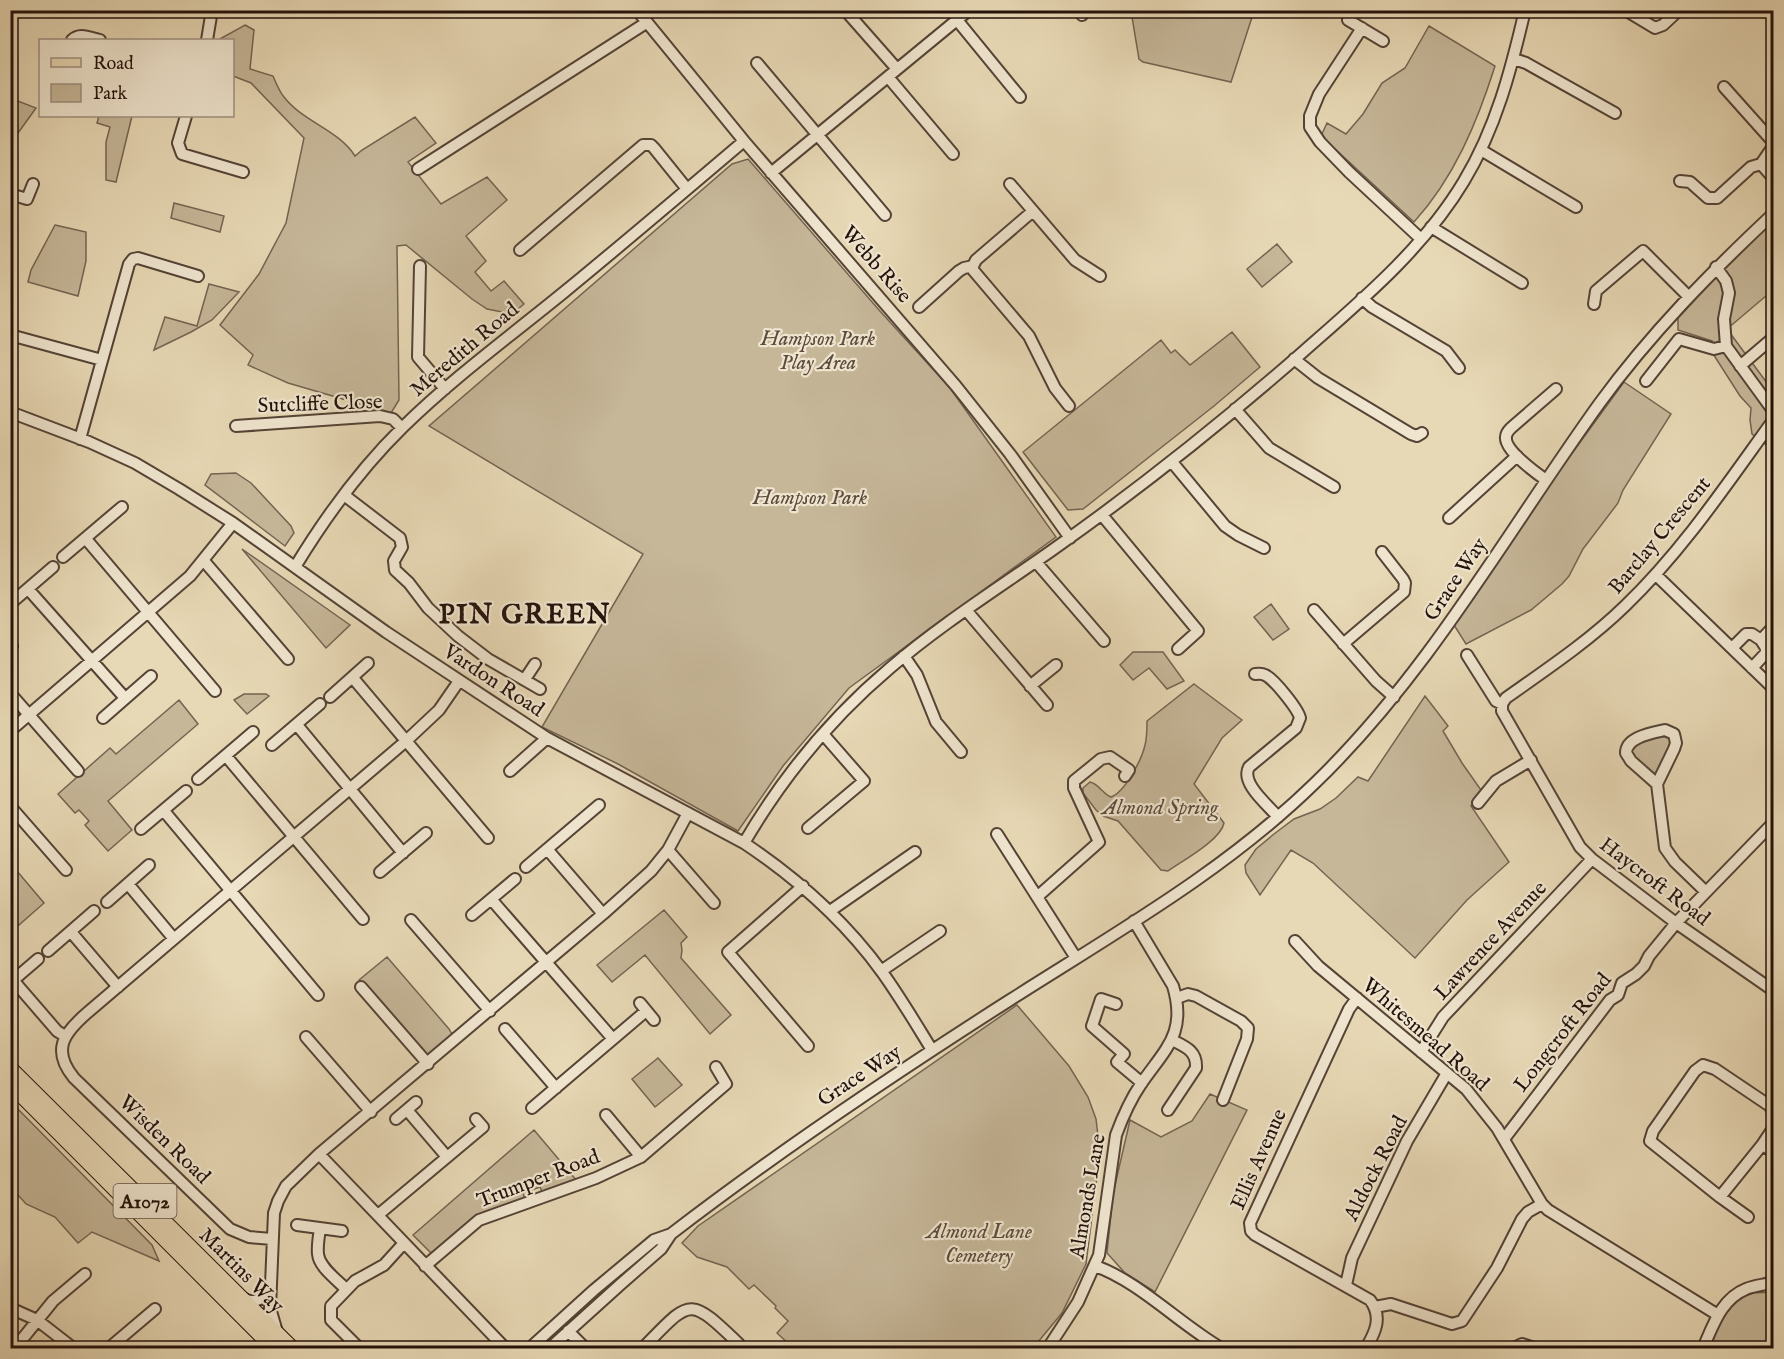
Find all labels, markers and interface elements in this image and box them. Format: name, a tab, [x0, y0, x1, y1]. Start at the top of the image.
legend	[39, 39, 234, 117]
text: Road	[93, 53, 134, 76]
text: Park	[93, 83, 128, 106]
street label: Webb Rise	[835, 221, 917, 310]
street label: Meredith Road	[405, 296, 525, 403]
park label: Hampson Park Play Area	[760, 326, 876, 377]
street label: Sutcliffe Close	[257, 389, 383, 420]
street label: Barclay Crescent	[1603, 471, 1717, 601]
park label: Hampson Park	[752, 485, 868, 512]
street label: Grace Way	[1419, 533, 1494, 627]
district label: PIN GREEN	[439, 599, 611, 633]
street label: Vardon Road	[437, 638, 549, 724]
park label: Almond Spring	[1100, 795, 1219, 822]
street label: Haycroft Road	[1593, 832, 1715, 933]
street label: Lawrence Avenue	[1429, 875, 1554, 1006]
street label: Longcroft Road	[1508, 967, 1619, 1098]
street label: Whitesmead Road	[1356, 972, 1495, 1098]
street label: Grace Way	[813, 1039, 907, 1113]
street label: Wisden Road	[112, 1090, 216, 1191]
street label: Ellis Avenue	[1225, 1105, 1294, 1214]
street label: Aldock Road	[1338, 1111, 1415, 1227]
street label: Almonds Lane	[1064, 1131, 1113, 1262]
street label: Trumper Road	[473, 1143, 604, 1215]
road number: A1072	[114, 1184, 176, 1218]
park label: Almond Lane Cemetery	[924, 1219, 1032, 1270]
street label: Martins Way	[192, 1222, 290, 1320]

